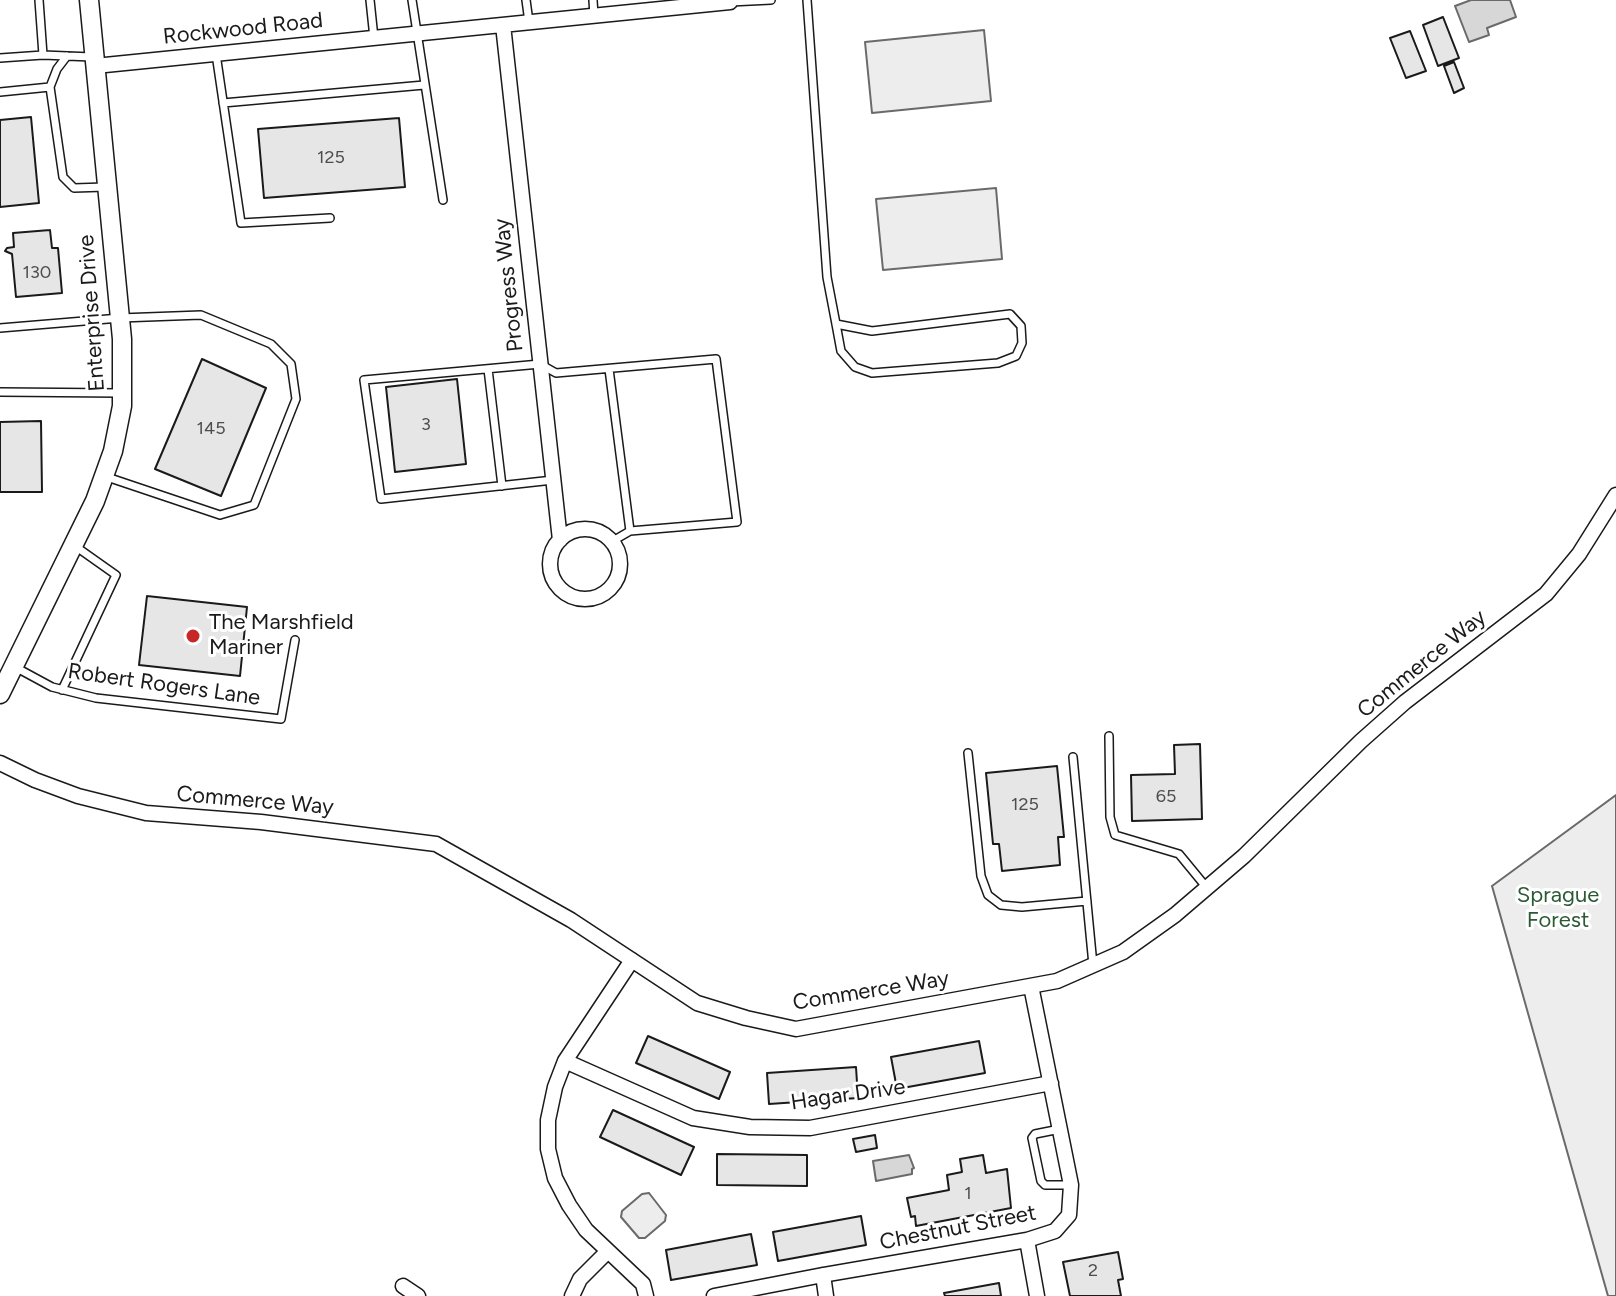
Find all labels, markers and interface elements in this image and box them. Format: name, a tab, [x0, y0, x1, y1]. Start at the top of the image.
street label: Rockwood Road	[162, 7, 324, 51]
house number: 125	[317, 147, 345, 169]
street label: Progress Way	[489, 217, 529, 353]
street label: Enterprise Drive	[73, 234, 111, 392]
house number: 130	[23, 262, 51, 284]
house number: 3	[421, 414, 431, 436]
house number: 145	[197, 418, 225, 440]
street label: Commerce Way	[1352, 604, 1492, 724]
place label: The Marshfield Mariner	[209, 610, 354, 662]
marker: The Marshfield Mariner	[184, 627, 202, 645]
street label: Robert Rogers Lane	[66, 658, 262, 712]
street label: Commerce Way	[175, 781, 335, 821]
house number: 65	[1156, 786, 1176, 808]
house number: 125	[1011, 794, 1039, 816]
park label: Sprague Forest	[1517, 883, 1599, 934]
street label: Commerce Way	[791, 966, 951, 1016]
street label: Hagar Drive	[789, 1074, 907, 1116]
house number: 1	[964, 1183, 972, 1205]
street label: Chestnut Street	[878, 1200, 1038, 1256]
house number: 2	[1088, 1260, 1098, 1282]

